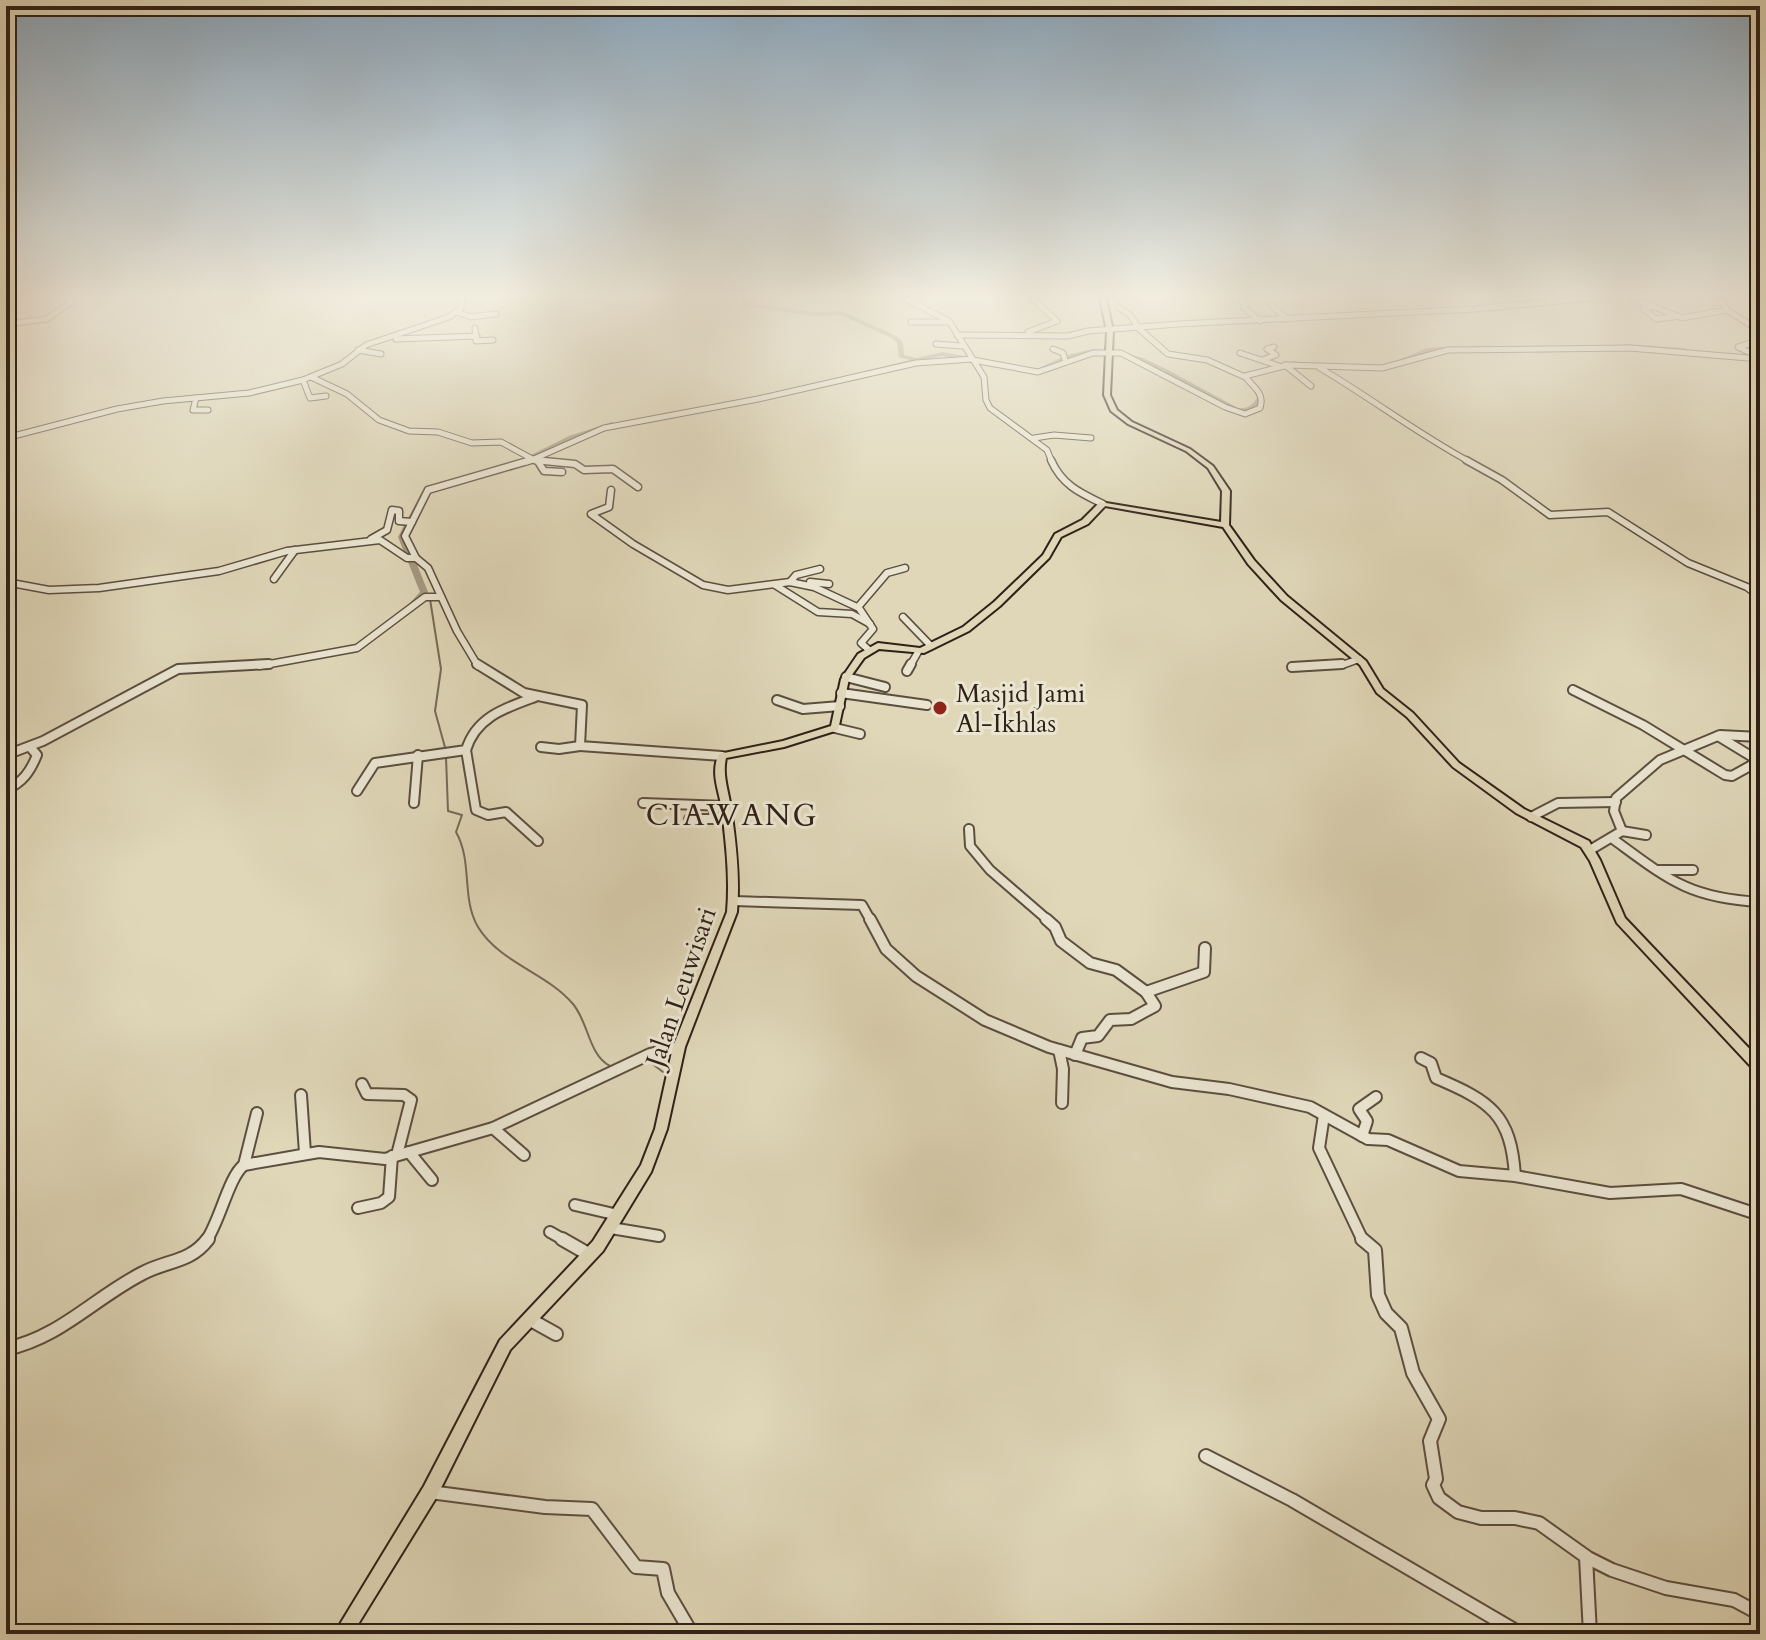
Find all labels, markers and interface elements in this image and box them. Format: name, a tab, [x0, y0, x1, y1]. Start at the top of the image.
place label: Masjid Jami Al-Ikhlas	[956, 676, 1085, 741]
marker: Masjid Jami Al-Ikhlas	[931, 699, 949, 717]
district label: CIAWANG	[646, 795, 818, 836]
street label: Jalan Leuwisari	[636, 903, 725, 1075]

